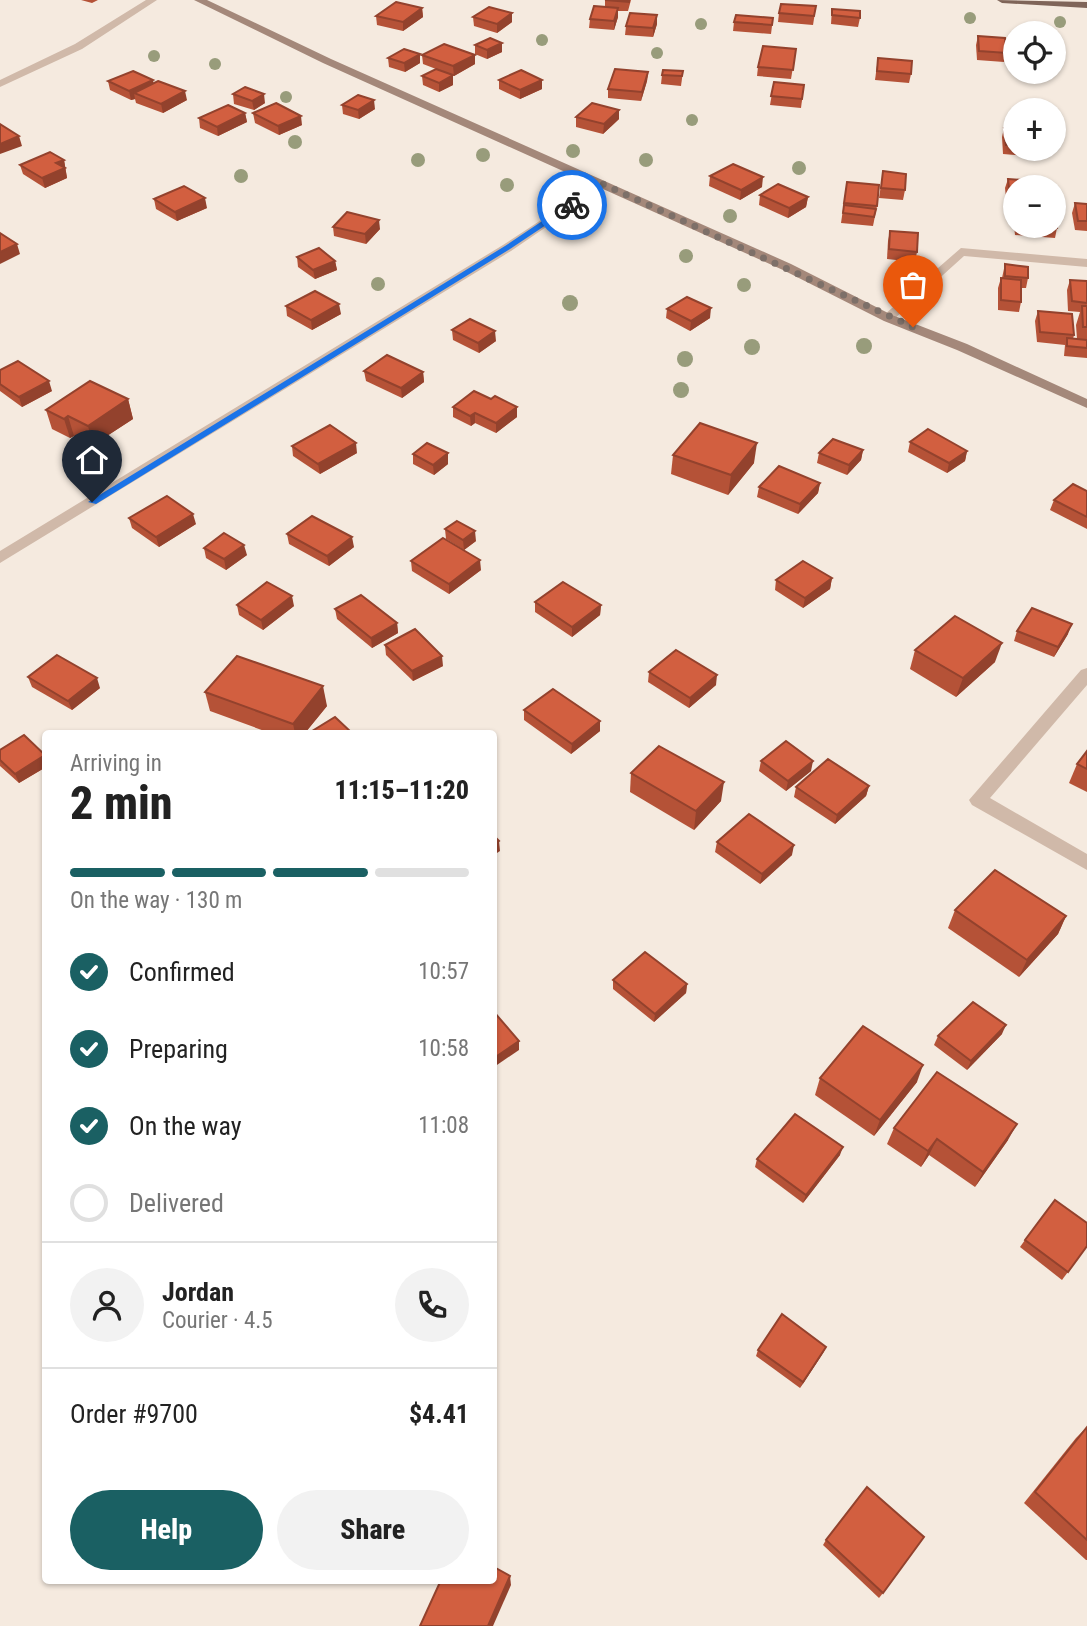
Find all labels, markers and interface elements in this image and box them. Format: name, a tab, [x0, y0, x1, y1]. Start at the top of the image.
map controls	[1003, 21, 1066, 238]
button: locate	[1003, 21, 1066, 84]
button: +	[1003, 98, 1066, 161]
courier	[537, 170, 607, 240]
button: −	[1003, 175, 1066, 238]
icon: bike	[553, 186, 591, 224]
pin	[883, 255, 943, 327]
icon: bag	[894, 266, 932, 304]
pin	[62, 430, 122, 502]
icon: home	[73, 441, 111, 479]
text: Arriving in	[70, 750, 162, 777]
text: 11:15–11:20	[335, 775, 469, 805]
text: 2 min	[70, 776, 173, 830]
text: On the way · 130 m	[70, 887, 242, 914]
icon: check	[70, 953, 108, 991]
text: Confirmed	[129, 957, 235, 987]
text: 10:57	[418, 958, 469, 985]
icon: check	[70, 1030, 108, 1068]
text: Preparing	[129, 1034, 228, 1064]
text: 10:58	[418, 1035, 469, 1062]
icon: check	[70, 1107, 108, 1145]
text: On the way	[129, 1111, 242, 1141]
text: 11:08	[418, 1112, 469, 1139]
text: Delivered	[129, 1188, 224, 1218]
button: person	[70, 1268, 144, 1342]
button: phone	[395, 1268, 469, 1342]
text: Jordan	[162, 1277, 234, 1307]
text: Courier · 4.5	[162, 1307, 273, 1334]
text: Order #9700	[70, 1399, 198, 1429]
text: $4.41	[409, 1399, 469, 1429]
button: Help	[70, 1490, 263, 1570]
button: Share	[277, 1490, 469, 1570]

